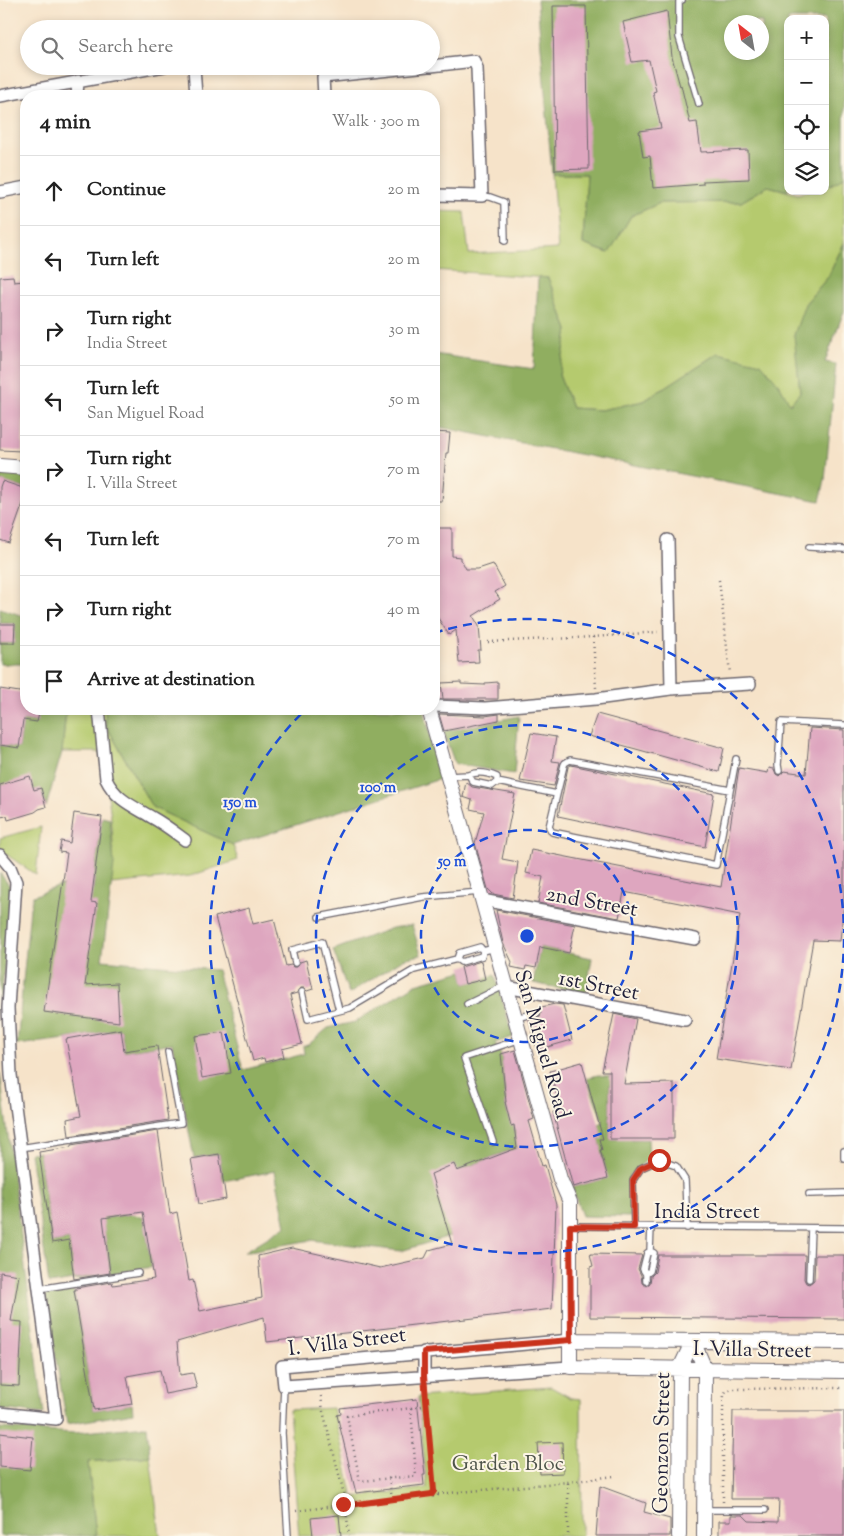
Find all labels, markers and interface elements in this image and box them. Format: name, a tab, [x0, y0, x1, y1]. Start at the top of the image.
north arrow	[724, 15, 769, 60]
map controls	[784, 15, 829, 195]
button: +	[784, 15, 829, 60]
search box	[20, 20, 440, 75]
icon: search	[38, 34, 66, 62]
text: Search here	[78, 34, 173, 61]
button: −	[784, 60, 829, 105]
button: locate	[784, 105, 829, 150]
text: 4 min	[40, 108, 91, 138]
text: Walk · 300 m	[332, 111, 420, 134]
button: layers	[784, 150, 829, 195]
icon: ahead	[40, 177, 68, 205]
text: Continue	[87, 177, 166, 204]
text: 20 m	[387, 179, 420, 202]
icon: left	[40, 247, 68, 275]
text: Turn left	[87, 247, 159, 274]
text: 20 m	[387, 249, 420, 272]
text: Turn right	[87, 306, 171, 333]
icon: right	[40, 317, 68, 345]
text: 30 m	[389, 319, 420, 342]
text: India Street	[87, 333, 167, 356]
text: Turn left	[87, 376, 159, 403]
icon: left	[40, 387, 68, 415]
text: 50 m	[389, 389, 420, 412]
text: San Miguel Road	[87, 403, 204, 426]
text: Turn right	[87, 446, 171, 473]
icon: right	[40, 457, 68, 485]
text: 70 m	[387, 459, 420, 482]
text: I. Villa Street	[87, 473, 177, 496]
icon: left	[40, 527, 68, 555]
text: Turn left	[87, 527, 159, 554]
text: 70 m	[387, 529, 420, 552]
icon: right	[40, 597, 68, 625]
text: Turn right	[87, 597, 171, 624]
text: 40 m	[387, 599, 420, 622]
icon: arrive	[40, 667, 68, 695]
text: Arrive at destination	[87, 667, 255, 694]
text: 100 m	[360, 778, 397, 799]
text: 150 m	[223, 793, 257, 814]
text: 50 m	[437, 852, 467, 873]
street label: 2nd Street	[543, 880, 640, 926]
centre of rings	[518, 927, 536, 945]
street label: 1st Street	[556, 964, 641, 1009]
street label: San Miguel Road	[505, 966, 577, 1123]
route start	[648, 1149, 671, 1172]
street label: India Street	[654, 1198, 760, 1228]
street label: I. Villa Street	[287, 1321, 408, 1365]
street label: I. Villa Street	[693, 1335, 811, 1367]
street label: Geonzon Street	[647, 1372, 679, 1514]
park label: Garden Bloc	[452, 1450, 564, 1480]
route end	[332, 1493, 355, 1516]

